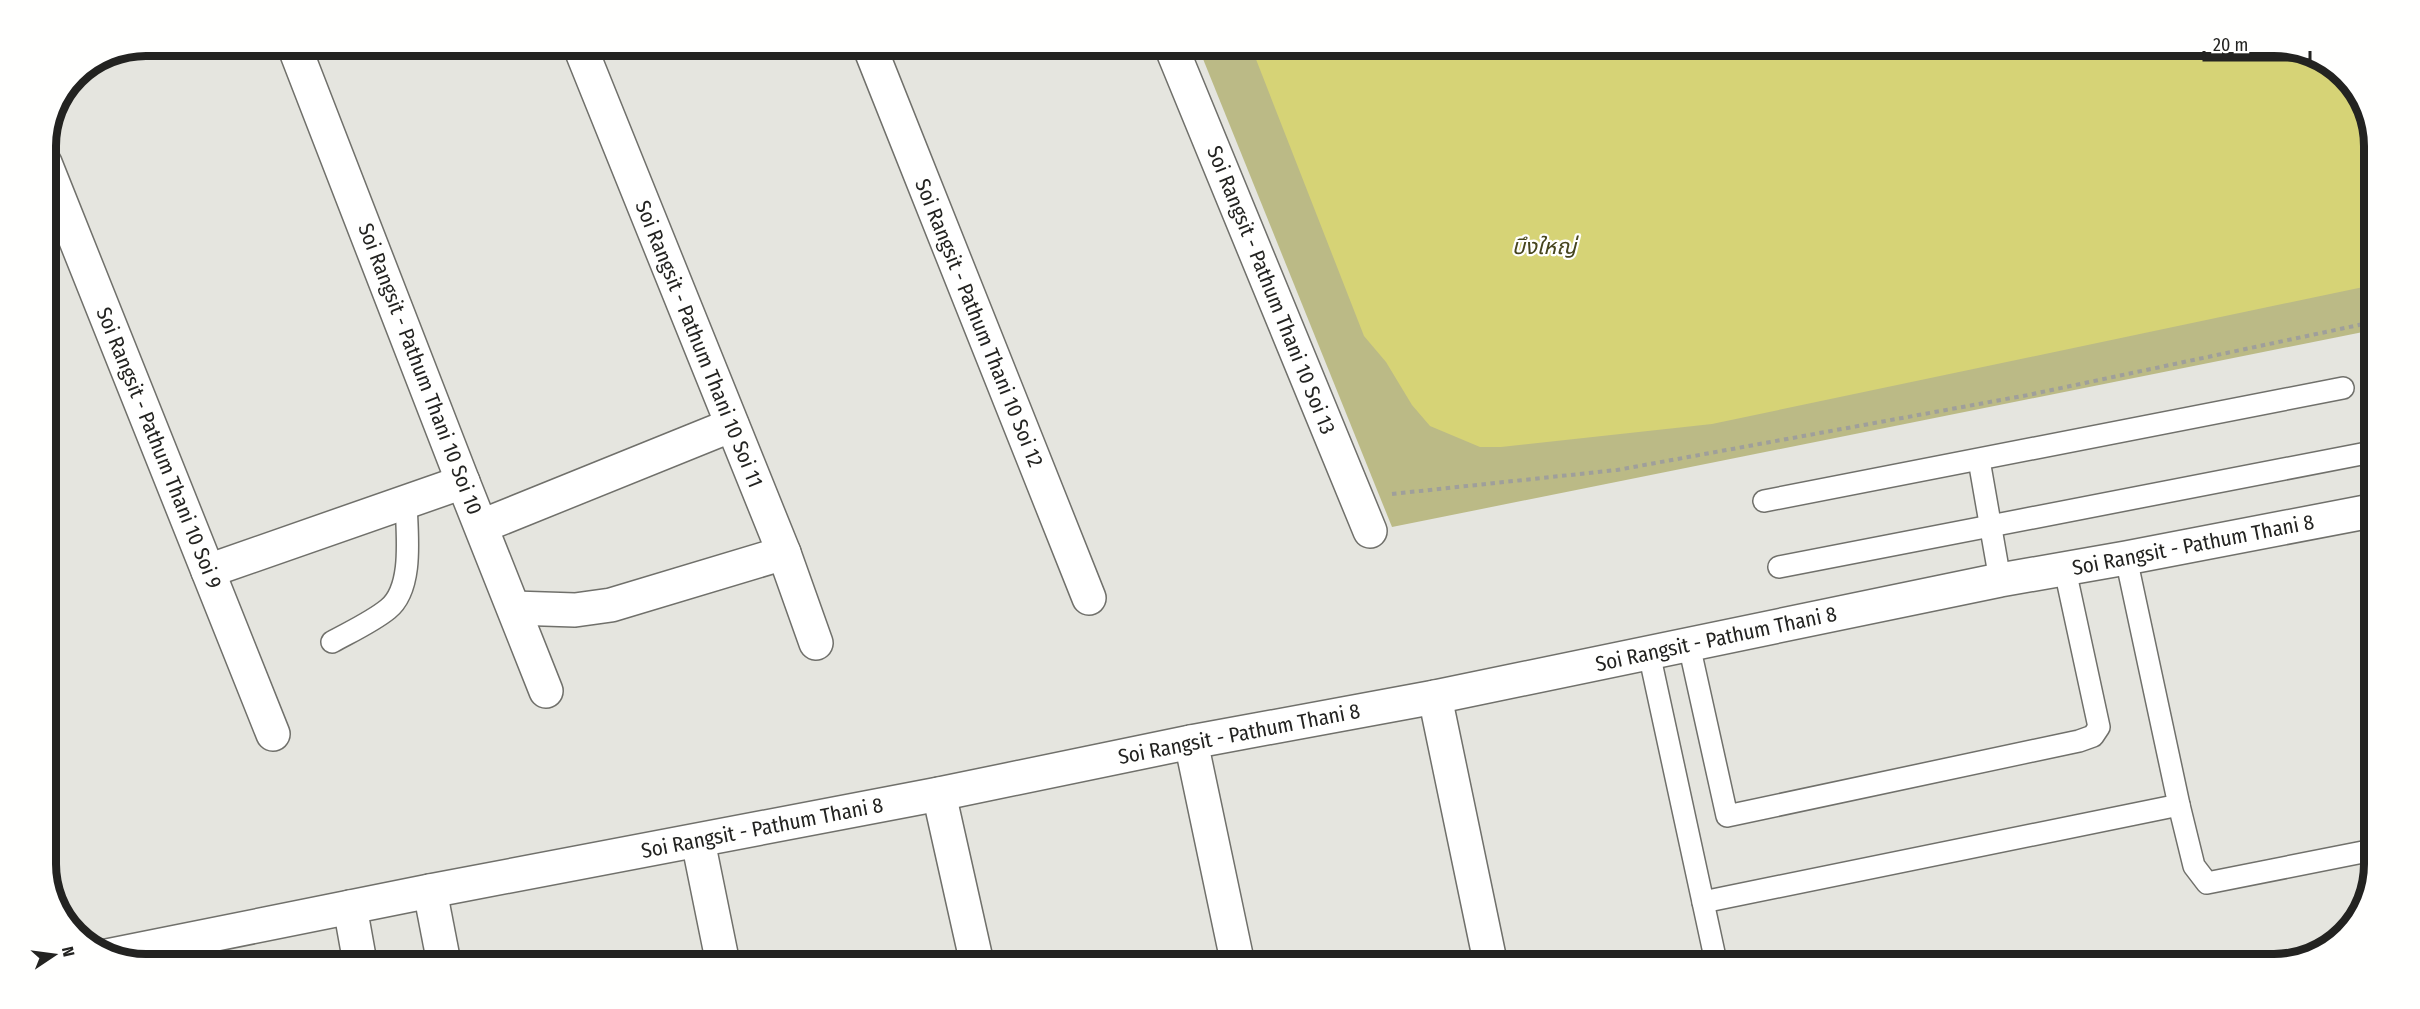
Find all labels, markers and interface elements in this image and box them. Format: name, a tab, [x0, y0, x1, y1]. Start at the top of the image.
scale bar	[2204, 24, 2310, 62]
text: 20 m	[2213, 34, 2248, 56]
street label: Soi Rangsit - Pathum Thani 10 Soi 13	[1201, 142, 1341, 438]
street label: Soi Rangsit - Pathum Thani 10 Soi 12	[909, 175, 1049, 471]
street label: Soi Rangsit - Pathum Thani 10 Soi 11	[629, 197, 769, 491]
street label: Soi Rangsit - Pathum Thani 10 Soi 10	[352, 220, 488, 518]
water label: บึงใหญ่	[1512, 233, 1579, 260]
street label: Soi Rangsit - Pathum Thani 10 Soi 9	[91, 303, 227, 593]
street label: Soi Rangsit - Pathum Thani 8	[2070, 509, 2316, 581]
street label: Soi Rangsit - Pathum Thani 8	[1593, 601, 1839, 677]
street label: Soi Rangsit - Pathum Thani 8	[1116, 698, 1362, 770]
street label: Soi Rangsit - Pathum Thani 8	[639, 792, 885, 864]
north arrow	[24, 925, 84, 985]
text: N	[58, 945, 78, 959]

